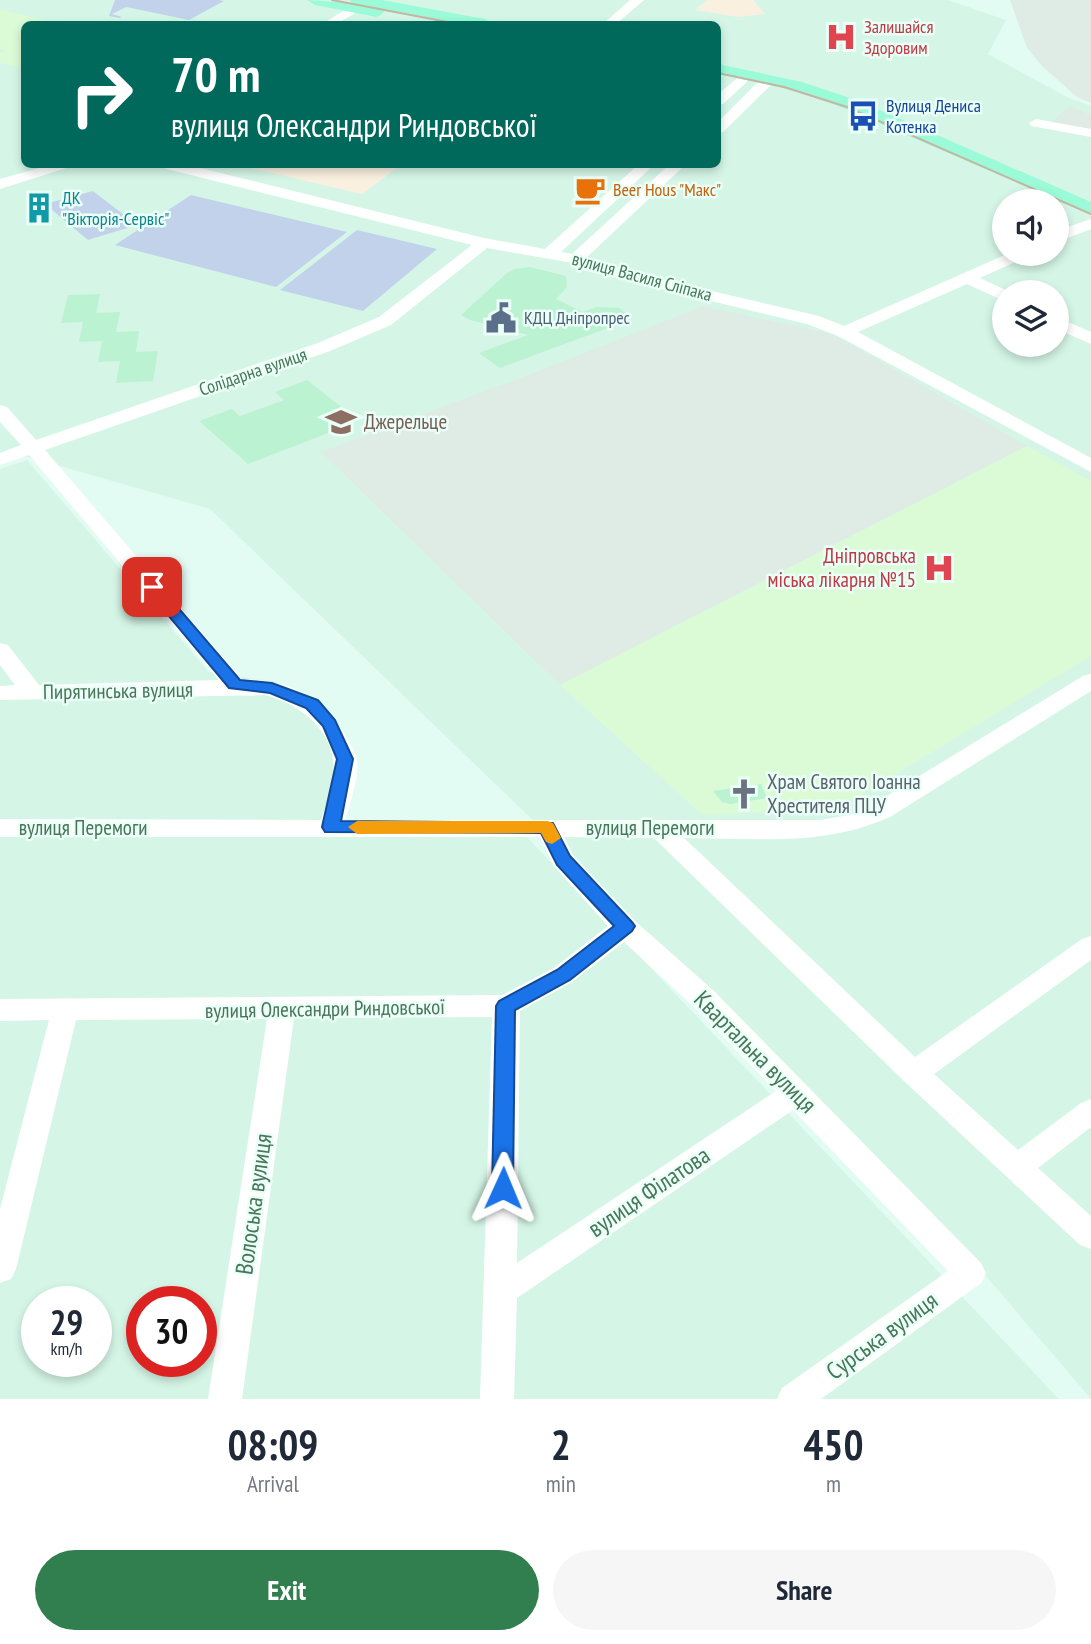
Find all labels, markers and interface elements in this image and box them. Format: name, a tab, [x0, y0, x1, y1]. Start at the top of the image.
place label: Залишайся Здоровим	[864, 15, 933, 59]
hospital icon: Залишайся Здоровим	[824, 20, 858, 54]
text: 70 m	[171, 42, 260, 106]
icon: right	[56, 49, 147, 140]
place label: Вулиця Дениса Котенка	[886, 94, 981, 138]
bus stop icon: Вулиця Дениса Котенка	[846, 99, 880, 133]
text: вулиця Олександри Риндовської	[171, 104, 537, 146]
cafe icon: Beer Hous "Макс"	[573, 173, 607, 207]
place label: Beer Hous "Макс"	[613, 178, 721, 201]
place label: ДК "Вікторія-Сервіс"	[62, 186, 169, 230]
map controls	[992, 189, 1069, 357]
button: sound	[992, 189, 1069, 266]
building icon: ДК "Вікторія-Сервіс"	[22, 191, 56, 225]
street label: вулиця Василя Сліпака	[570, 247, 715, 306]
button: layers	[992, 280, 1069, 357]
public building icon: КДЦ Дніпропрес	[484, 301, 518, 335]
place label: КДЦ Дніпропрес	[524, 306, 631, 329]
street label: Солідарна вулиця	[196, 342, 310, 401]
school or university icon: Джерельце	[324, 405, 358, 439]
place label: Джерельце	[364, 408, 447, 435]
place label: Дніпровська міська лікарня №15	[767, 542, 916, 593]
hospital icon: Дніпровська міська лікарня №15	[922, 551, 956, 585]
pin	[122, 557, 182, 617]
icon: arrive	[133, 568, 171, 606]
street label: Пирятинська вулиця	[43, 676, 193, 705]
place label: Храм Святого Іоанна Хрестителя ПЦУ	[767, 768, 921, 819]
church icon: Храм Святого Іоанна Хрестителя ПЦУ	[727, 777, 761, 811]
street label: вулиця Перемоги	[19, 814, 147, 841]
street label: вулиця Перемоги	[586, 814, 714, 841]
street label: Квартальна вулиця	[687, 984, 823, 1120]
street label: вулиця Олександри Риндовської	[205, 993, 445, 1024]
street label: Волоська вулиця	[228, 1131, 279, 1276]
street label: вулиця Філатова	[582, 1139, 716, 1244]
position arrow	[466, 1151, 540, 1225]
street label: Сурська вулиця	[820, 1285, 944, 1386]
speed limit sign: 30	[126, 1286, 217, 1377]
text: 29	[50, 1299, 83, 1345]
text: km/h	[51, 1337, 82, 1360]
text: 08:09	[227, 1417, 318, 1472]
text: 2	[551, 1417, 571, 1472]
text: 450	[803, 1417, 864, 1472]
text: Arrival	[247, 1469, 299, 1498]
text: min	[546, 1469, 576, 1498]
text: m	[826, 1469, 841, 1498]
button: Exit	[35, 1550, 539, 1630]
button: Share	[553, 1550, 1056, 1630]

